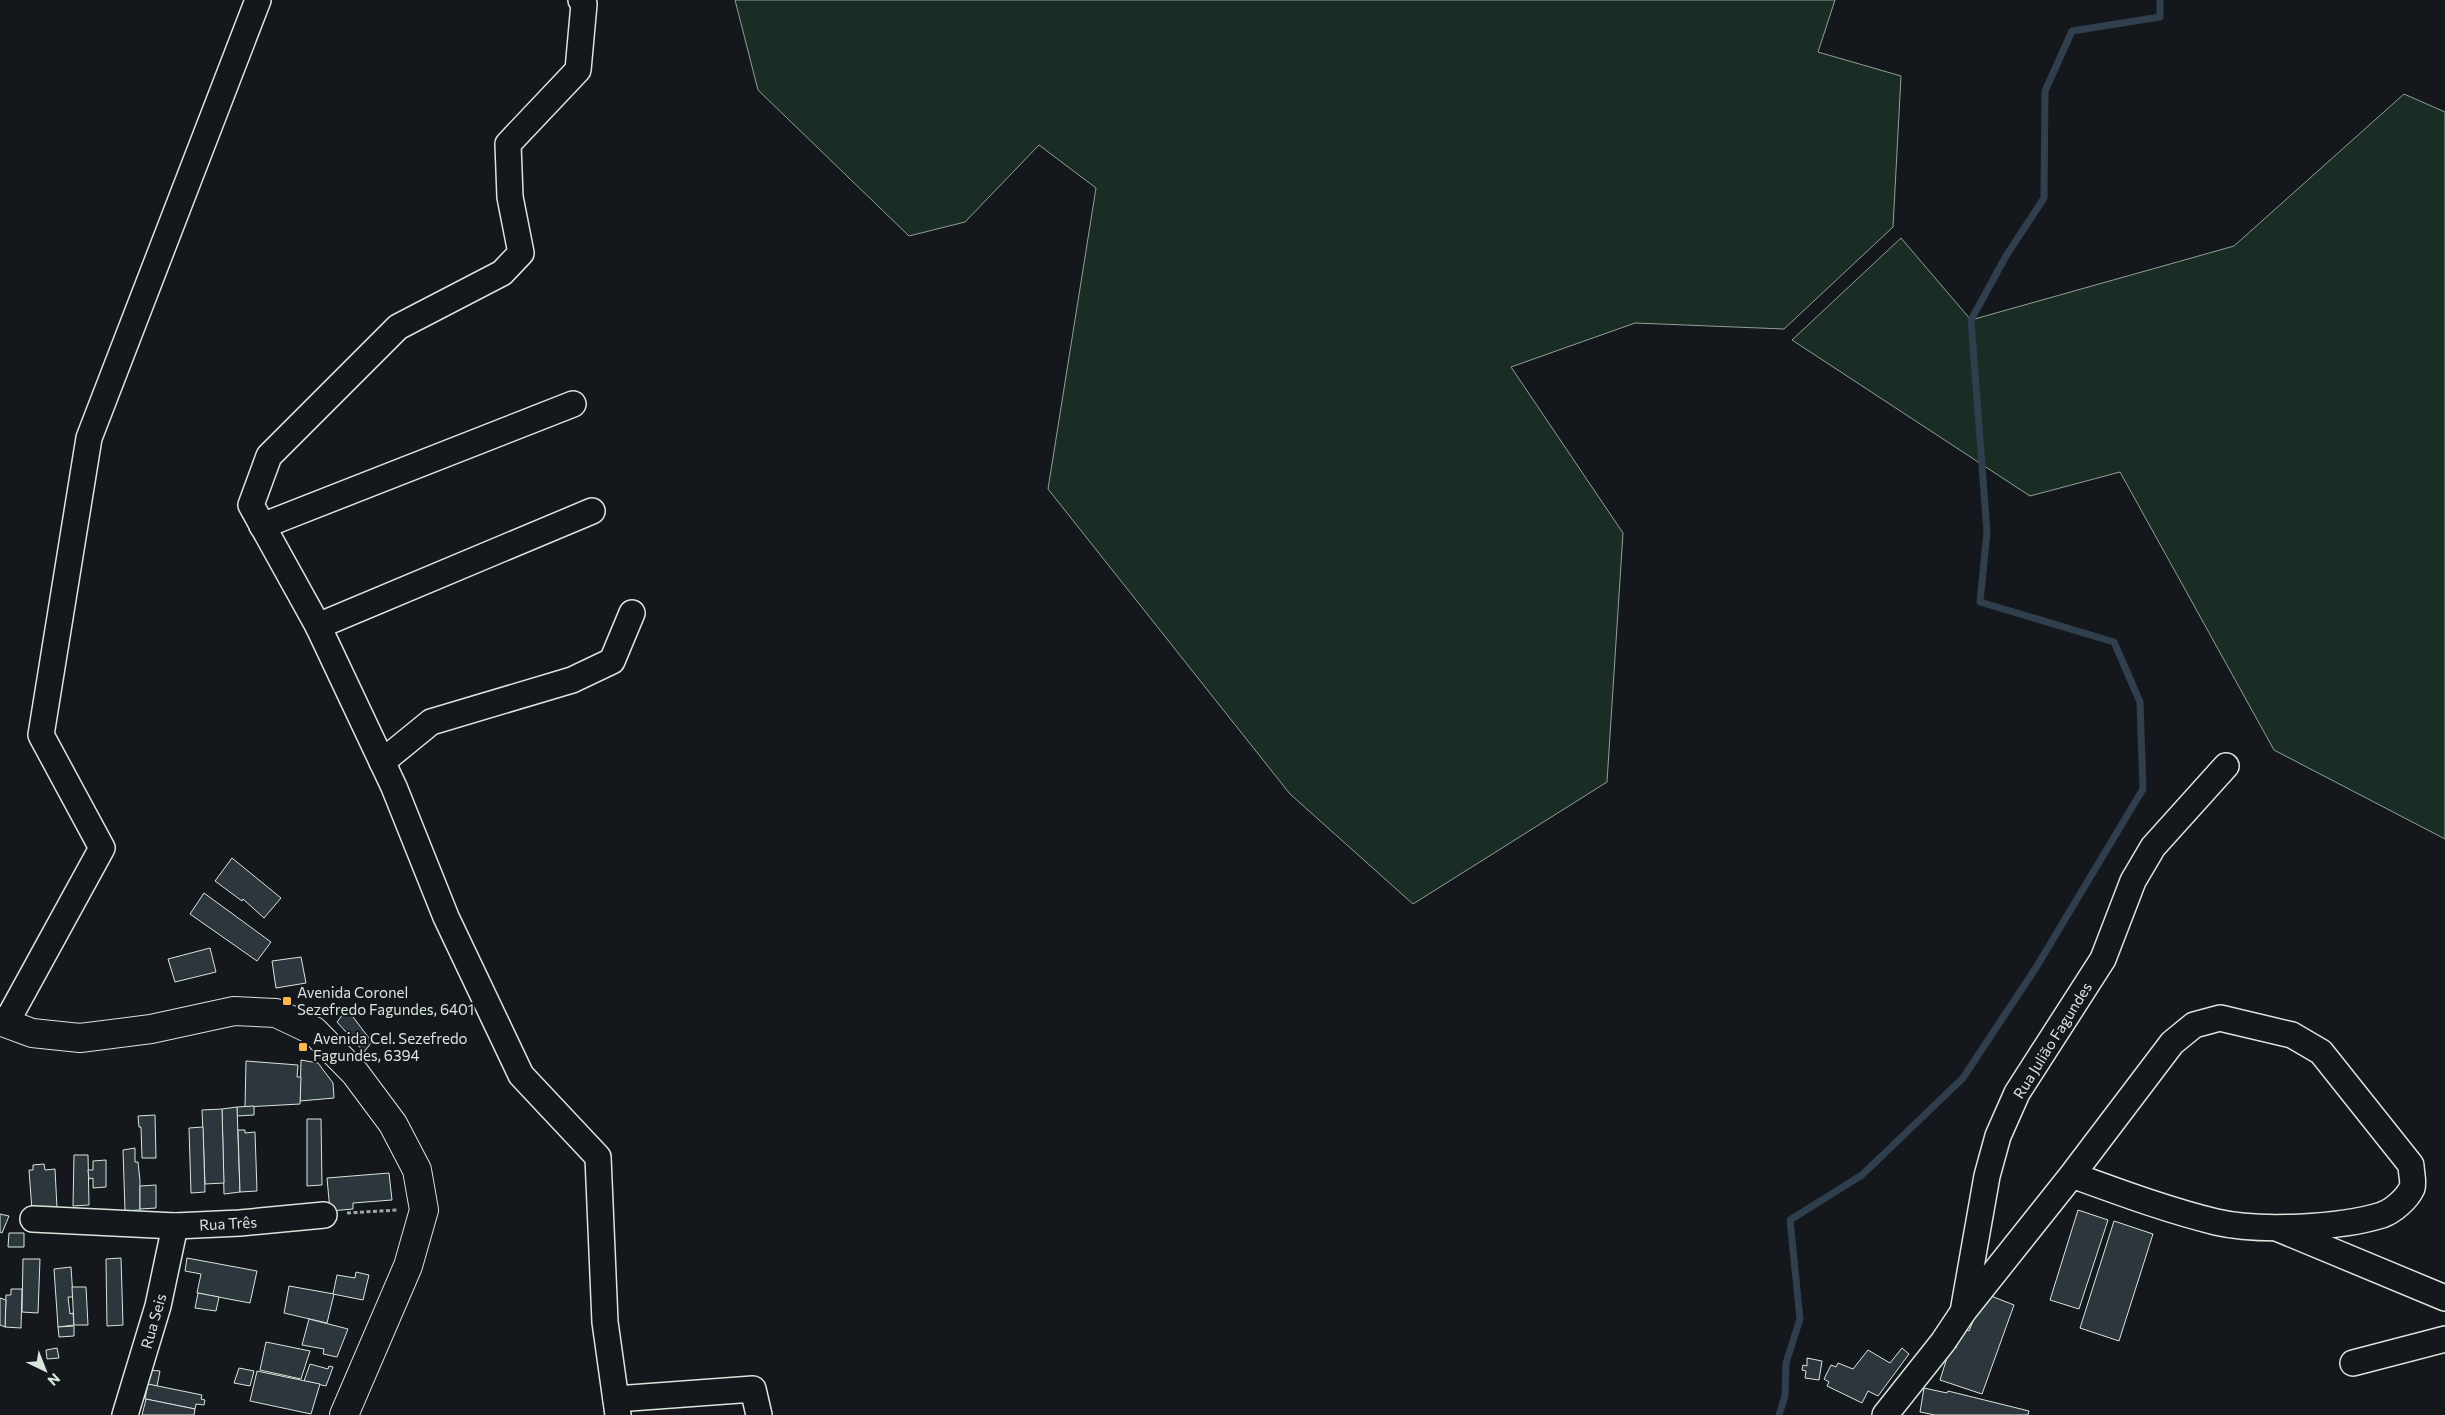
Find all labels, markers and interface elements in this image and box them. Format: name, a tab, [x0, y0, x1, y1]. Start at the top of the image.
street label: Rua Julião Fagundes	[2009, 978, 2095, 1101]
place label: Avenida Coronel Sezefredo Fagundes, 6401	[297, 983, 474, 1018]
marker: Avenida Coronel Sezefredo Fagundes, 6401	[281, 995, 293, 1007]
place label: Avenida Cel. Sezefredo Fagundes, 6394	[313, 1029, 468, 1064]
marker: Avenida Cel. Sezefredo Fagundes, 6394	[297, 1041, 309, 1053]
street label: Rua Três	[199, 1212, 258, 1234]
street label: Rua Seis	[137, 1291, 169, 1351]
north arrow	[20, 1345, 70, 1395]
text: N	[45, 1370, 64, 1390]

